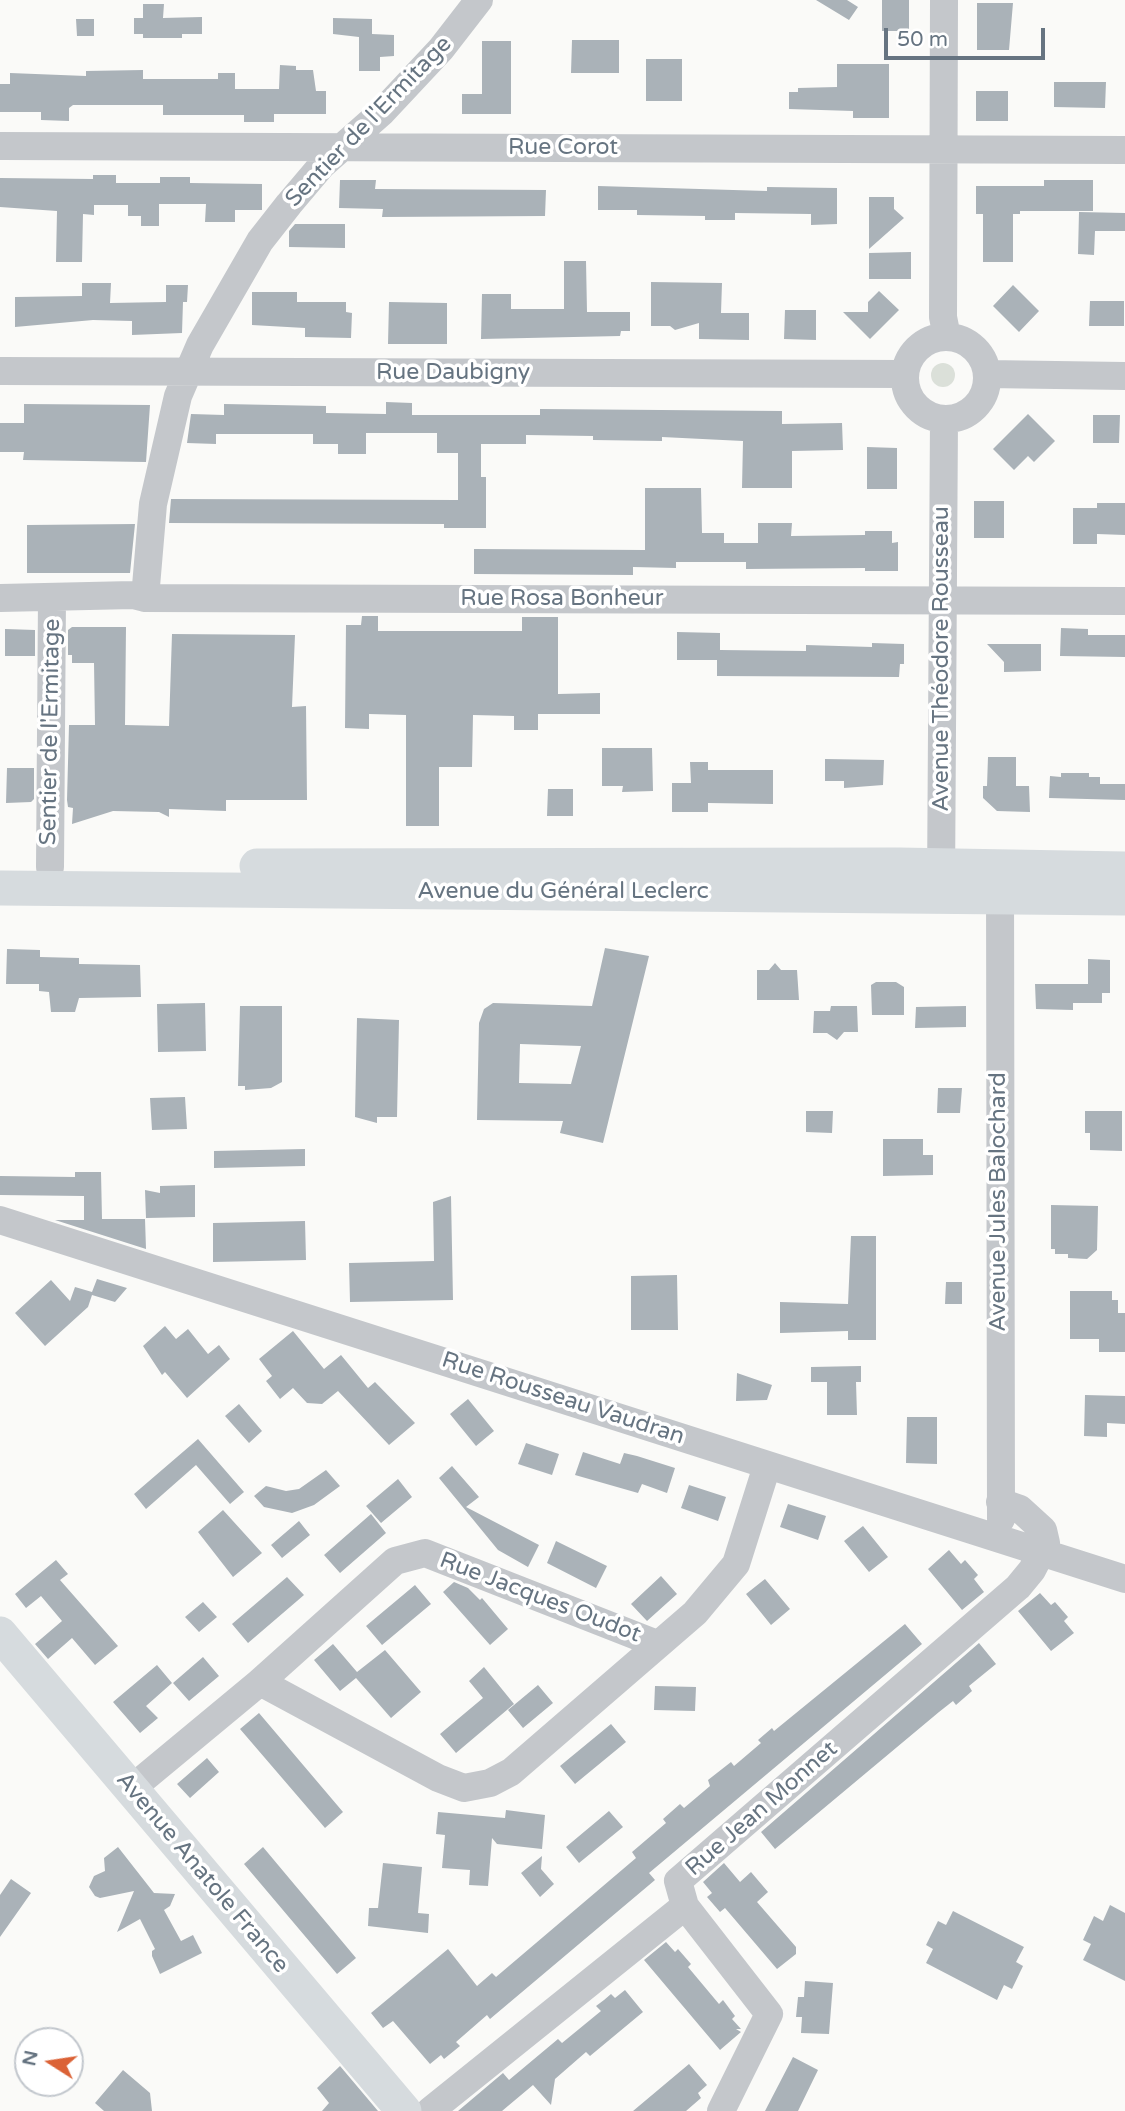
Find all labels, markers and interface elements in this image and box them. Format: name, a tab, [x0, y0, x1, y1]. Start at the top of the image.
scale bar	[887, 14, 1048, 58]
text: 50 m	[897, 27, 948, 52]
street label: Sentier de l'Ermitage	[280, 31, 458, 213]
street label: Rue Corot	[508, 134, 618, 162]
street label: Rue Daubigny	[376, 359, 530, 387]
street label: Avenue Théodore Rousseau	[928, 506, 956, 812]
street label: Rue Rosa Bonheur	[460, 585, 664, 613]
street label: Sentier de l'Ermitage	[35, 618, 67, 846]
street label: Avenue du Général Leclerc	[417, 878, 709, 906]
street label: Avenue Jules Balochard	[985, 1072, 1013, 1332]
street label: Rue Rousseau Vaudran	[438, 1347, 688, 1451]
street label: Rue Jacques Oudot	[435, 1547, 645, 1649]
street label: Rue Jean Monnet	[681, 1736, 843, 1882]
street label: Avenue Anatole France	[110, 1767, 294, 1979]
north arrow	[14, 2027, 84, 2097]
text: N	[18, 2048, 43, 2068]

